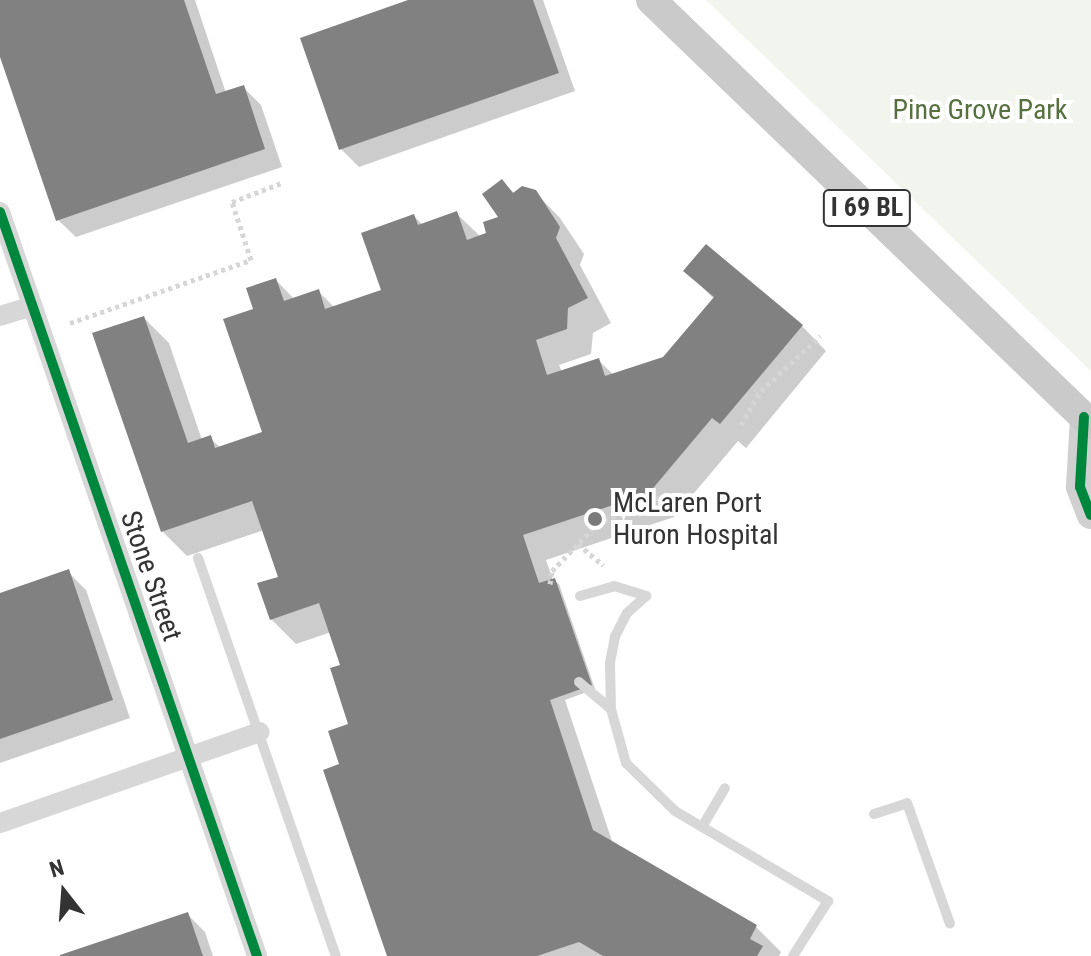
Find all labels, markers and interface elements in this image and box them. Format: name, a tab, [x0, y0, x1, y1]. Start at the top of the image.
park label: Pine Grove Park	[893, 93, 1067, 127]
road number: I 69 BL	[821, 186, 913, 230]
place label: McLaren Port Huron Hospital	[613, 486, 779, 552]
street label: Stone Street	[113, 507, 189, 645]
marker: McLaren Port Huron Hospital	[584, 508, 606, 530]
north arrow	[24, 852, 104, 932]
text: N	[47, 855, 67, 882]

